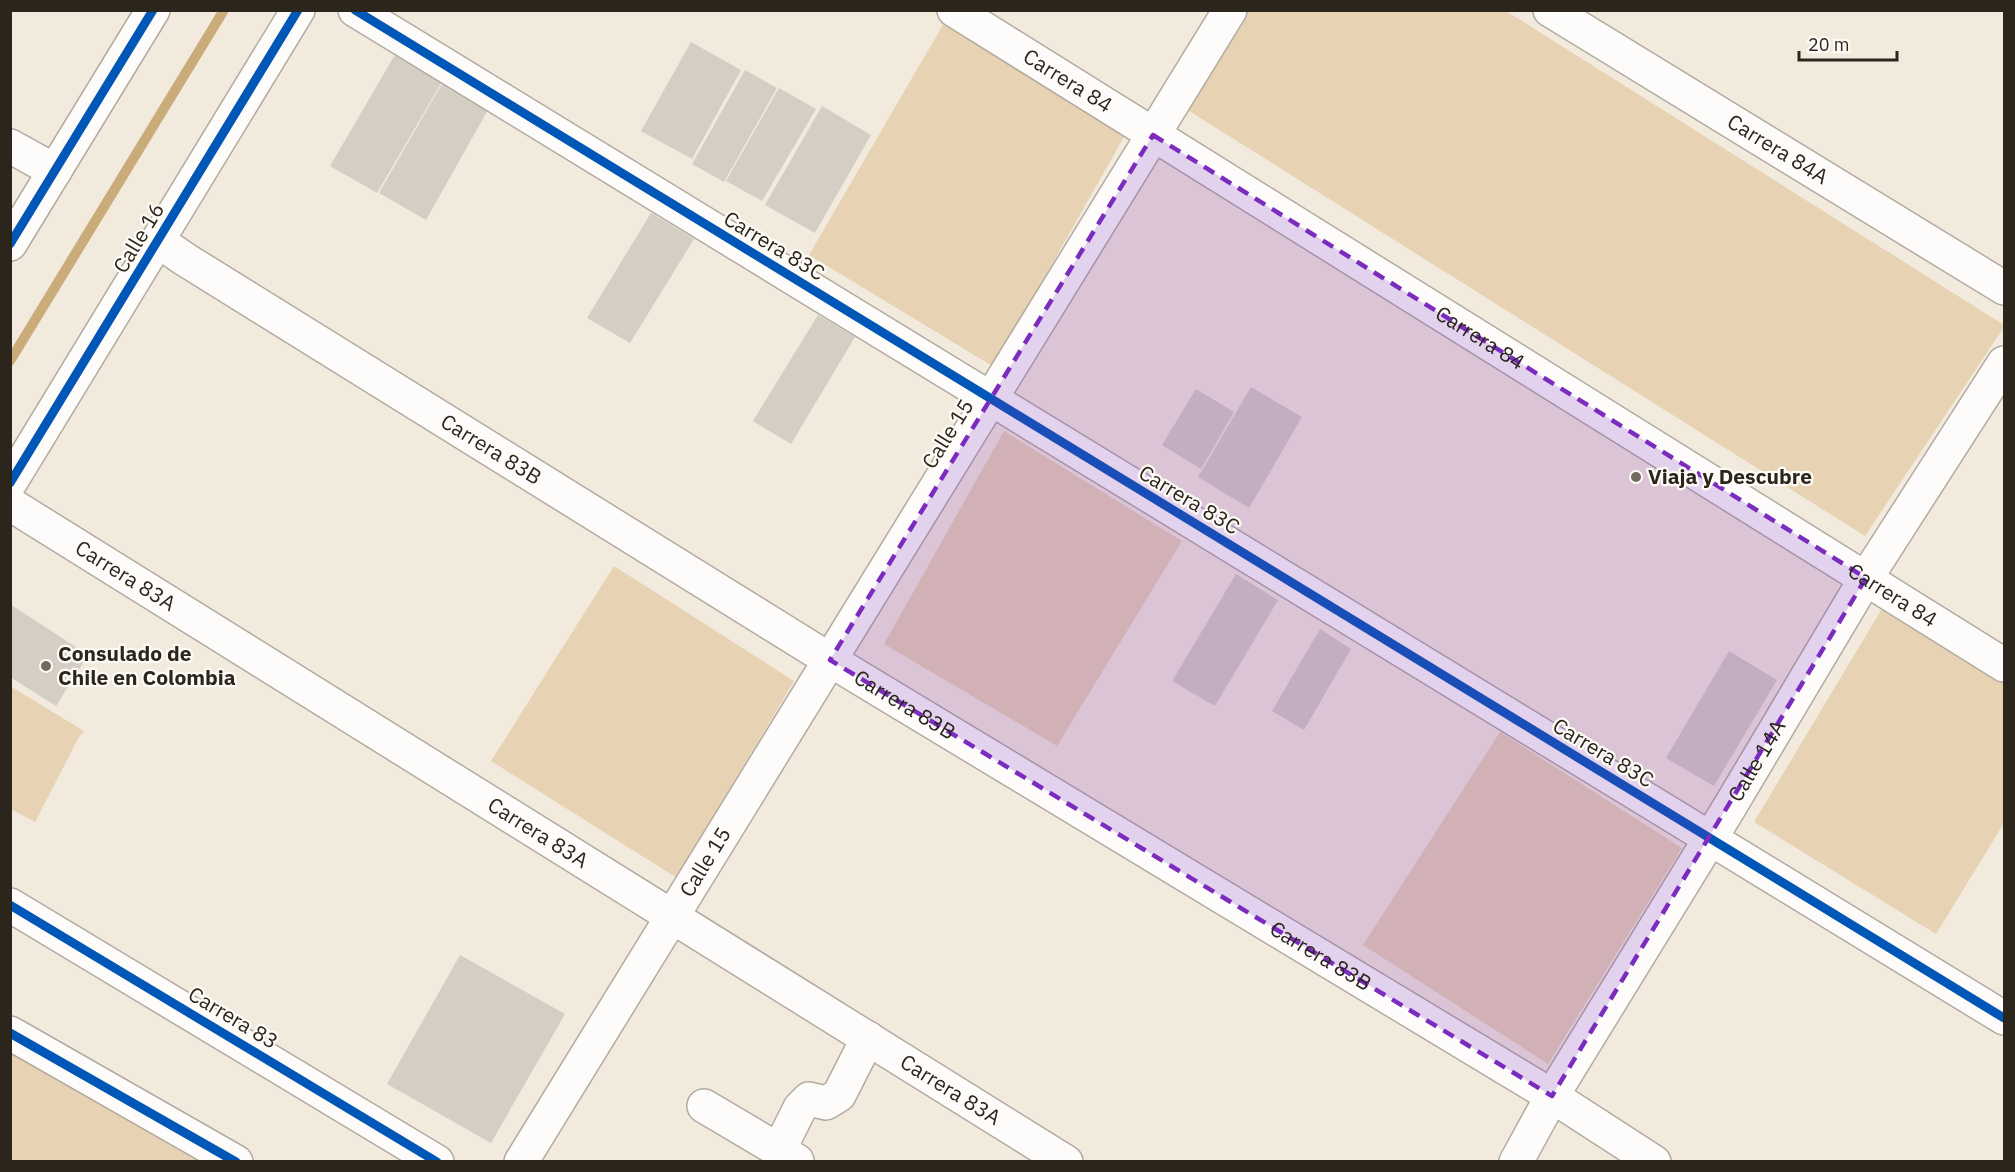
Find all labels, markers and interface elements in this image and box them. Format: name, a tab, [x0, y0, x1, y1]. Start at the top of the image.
scale bar	[1799, 24, 1896, 62]
text: 20 m	[1808, 33, 1850, 56]
street label: Carrera 84	[1018, 42, 1118, 118]
street label: Carrera 84A	[1722, 107, 1834, 190]
street label: Calle 16	[106, 197, 170, 278]
street label: Carrera 83C	[719, 204, 830, 286]
street label: Carrera 84	[1431, 299, 1530, 376]
street label: Calle 15	[915, 393, 979, 474]
street label: Carrera 83B	[436, 407, 547, 491]
street label: Carrera 83C	[1134, 458, 1245, 540]
place label: Viaja y Descubre	[1648, 462, 1812, 490]
marker: Viaja y Descubre	[1629, 470, 1643, 484]
street label: Carrera 83A	[70, 533, 182, 617]
street label: Carrera 84	[1843, 556, 1943, 633]
place label: Consulado de Chile en Colombia	[58, 639, 236, 691]
marker: Consulado de Chile en Colombia	[39, 659, 53, 673]
street label: Carrera 83B	[849, 663, 961, 746]
street label: Carrera 83C	[1548, 711, 1659, 793]
street label: Calle 14A	[1721, 714, 1791, 807]
street label: Carrera 83A	[483, 790, 594, 874]
street label: Calle 15	[672, 821, 737, 902]
street label: Carrera 83B	[1265, 914, 1377, 997]
street label: Carrera 83	[183, 979, 284, 1055]
street label: Carrera 83A	[895, 1047, 1007, 1131]

